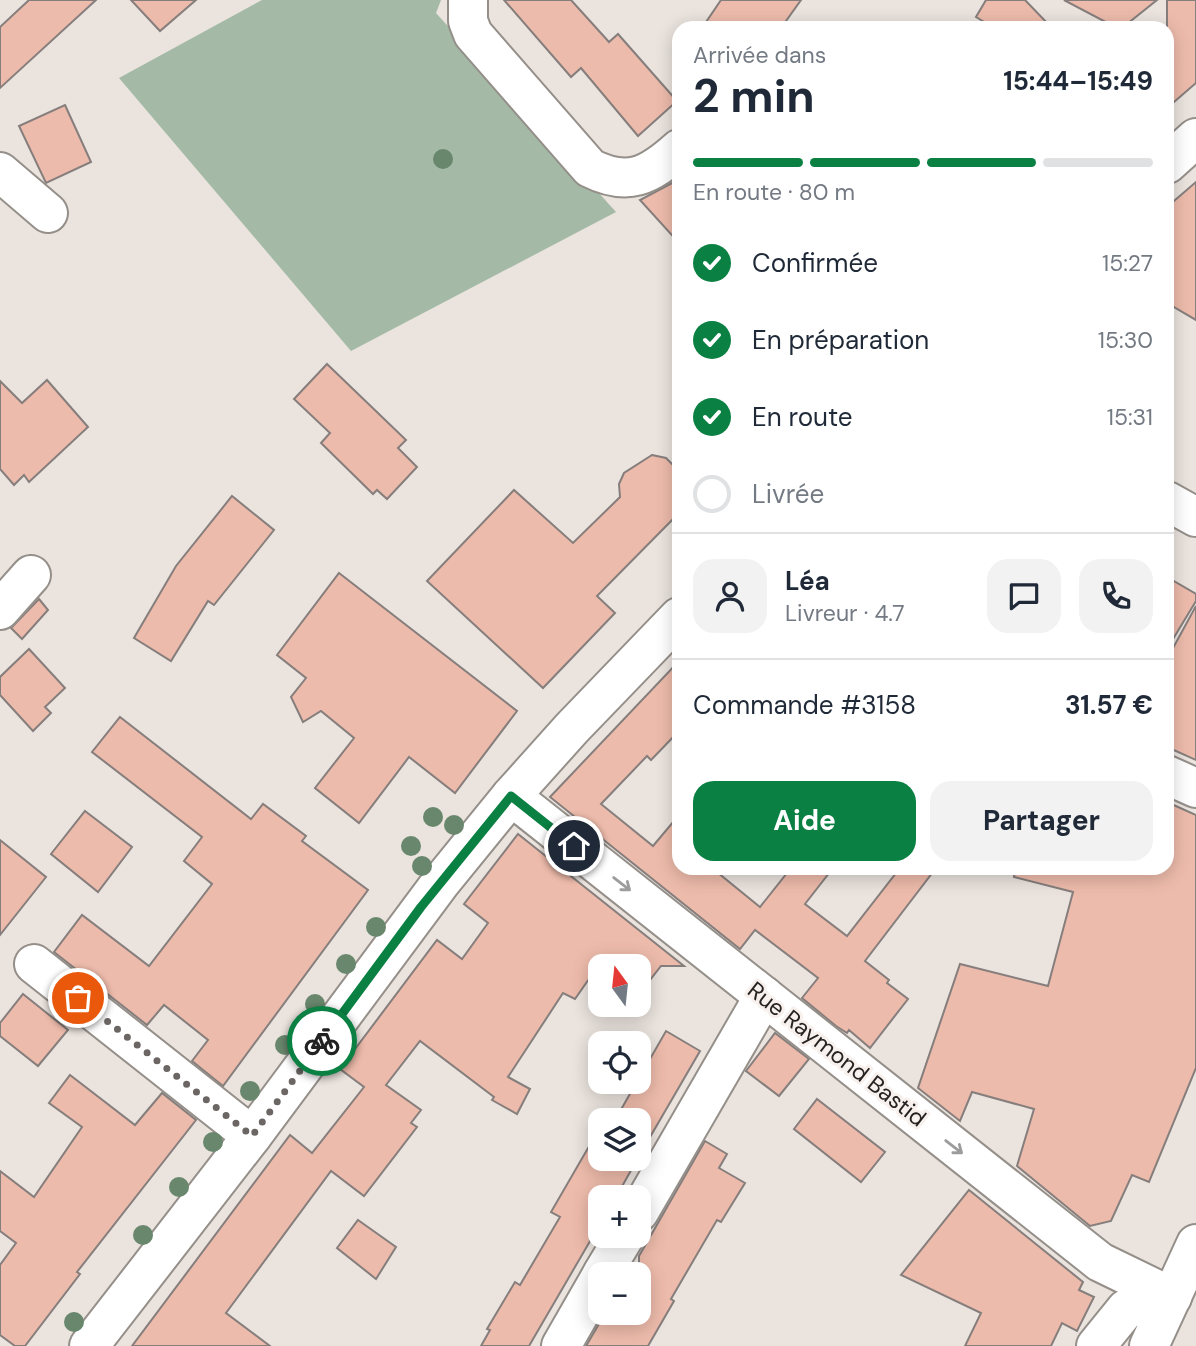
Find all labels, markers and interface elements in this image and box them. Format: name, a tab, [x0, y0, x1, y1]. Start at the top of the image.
text: Arrivée dans	[693, 40, 826, 70]
text: 15:44–15:49	[1003, 64, 1153, 98]
text: 2 min	[693, 66, 815, 126]
text: En route · 80 m	[693, 177, 855, 207]
icon: check	[693, 244, 731, 282]
text: Confirmée	[752, 246, 878, 280]
text: 15:27	[1102, 248, 1153, 278]
icon: check	[693, 321, 731, 359]
text: En préparation	[752, 323, 929, 357]
text: 15:30	[1098, 325, 1153, 355]
icon: check	[693, 398, 731, 436]
text: En route	[752, 400, 853, 434]
text: 15:31	[1107, 402, 1153, 432]
text: Livrée	[752, 477, 824, 511]
button: person	[693, 559, 767, 633]
button: chat	[987, 559, 1061, 633]
button: phone	[1079, 559, 1153, 633]
text: Léa	[785, 564, 830, 598]
text: Livreur · 4.7	[785, 598, 905, 628]
text: Commande #3158	[693, 688, 916, 722]
text: 31.57 €	[1065, 688, 1153, 722]
button: Aide	[693, 781, 916, 861]
button: Partager	[930, 781, 1153, 861]
pin	[544, 816, 604, 876]
icon: home	[555, 827, 593, 865]
one-way arrow	[613, 876, 631, 891]
north arrow	[588, 954, 651, 1017]
map controls	[588, 954, 651, 1325]
pin	[48, 968, 108, 1028]
street label: Rue Raymond Bastid	[742, 975, 932, 1133]
icon: bag	[59, 979, 97, 1017]
courier	[287, 1006, 357, 1076]
icon: bike	[303, 1022, 341, 1060]
button: locate	[588, 1031, 651, 1094]
button: layers	[588, 1108, 651, 1171]
one-way arrow	[945, 1139, 963, 1154]
button: +	[588, 1185, 651, 1248]
button: −	[588, 1262, 651, 1325]

